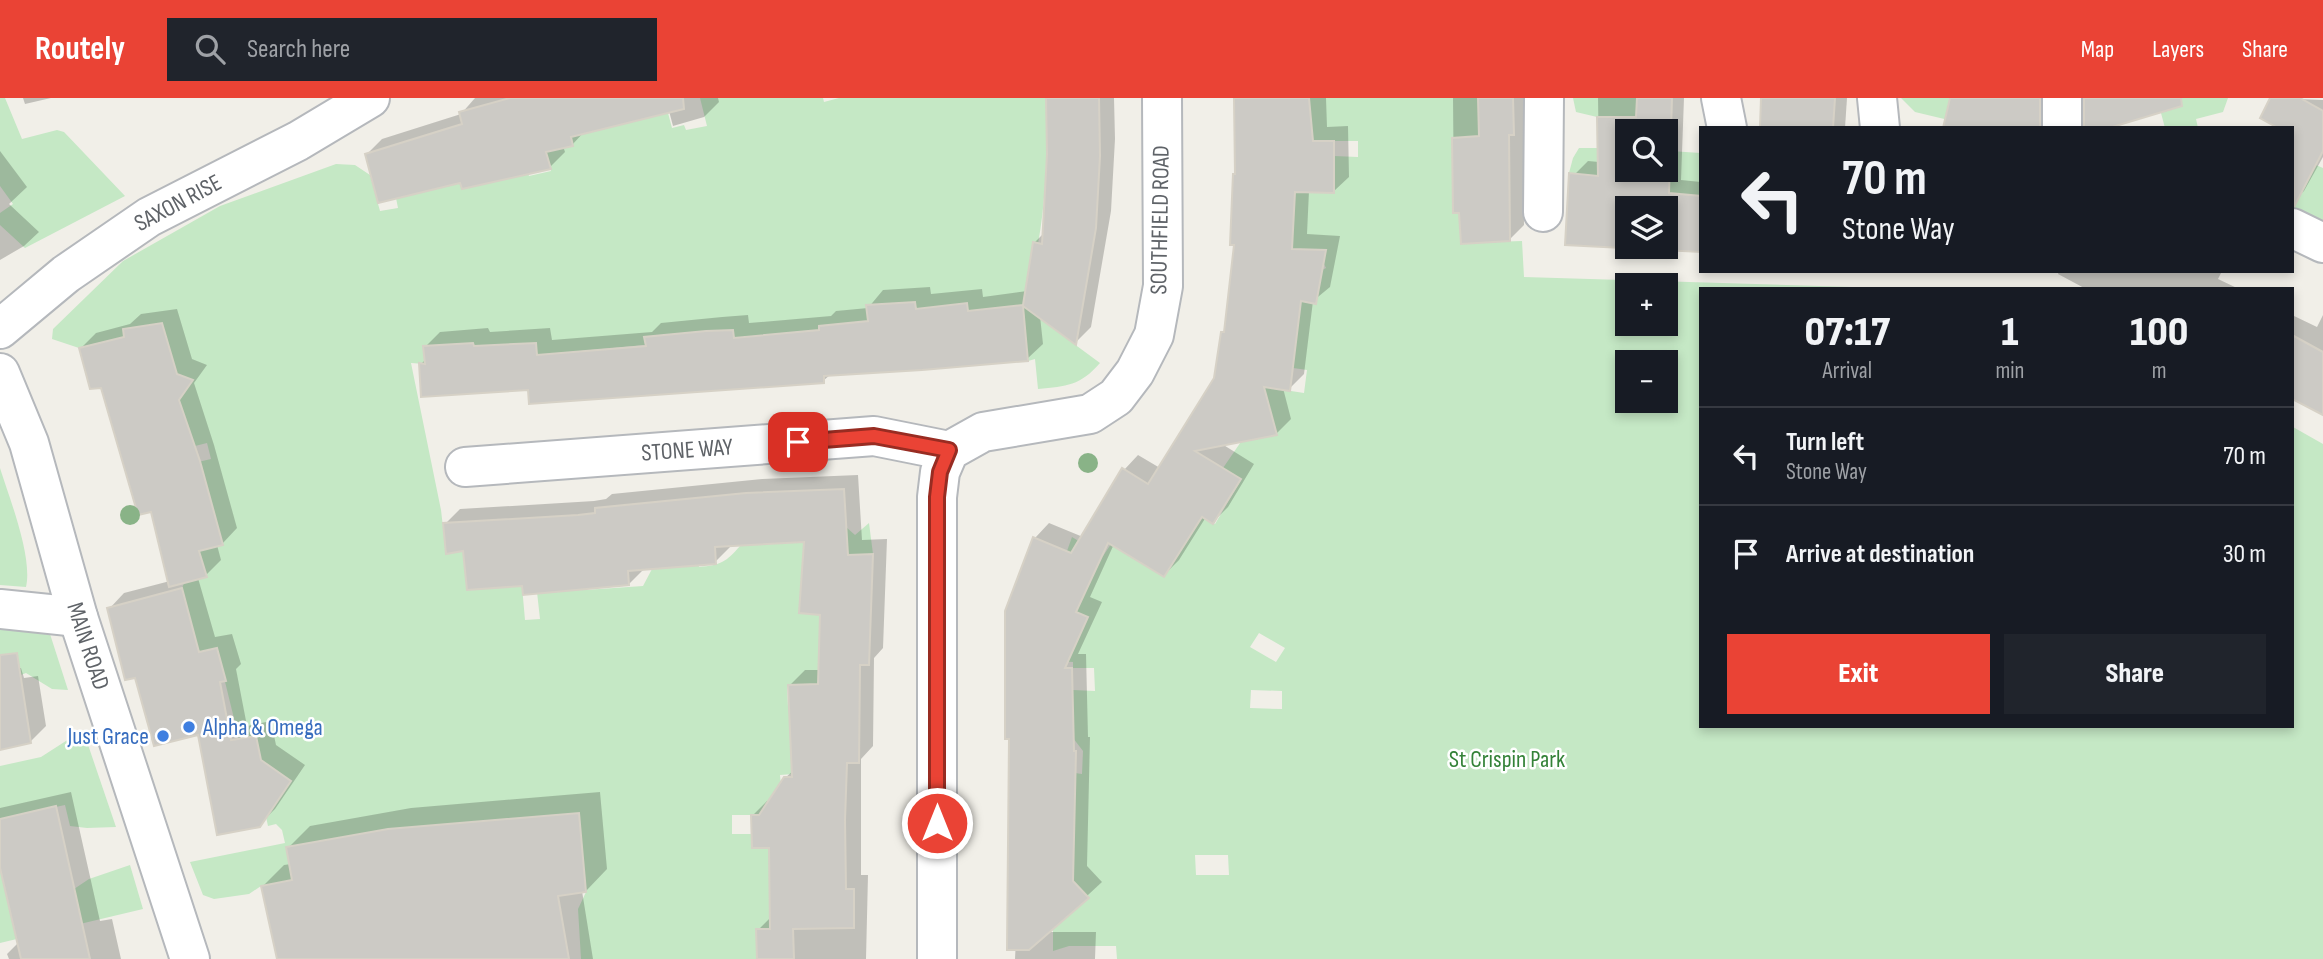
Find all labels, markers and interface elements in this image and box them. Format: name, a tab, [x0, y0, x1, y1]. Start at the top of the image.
search box	[167, 18, 657, 81]
text: Routely	[35, 29, 125, 69]
icon: search	[191, 30, 229, 68]
text: Search here	[247, 34, 350, 65]
text: Map	[2081, 35, 2114, 64]
text: Layers	[2152, 35, 2204, 64]
text: Share	[2242, 35, 2288, 64]
map controls	[1615, 119, 1678, 413]
button: search	[1615, 119, 1678, 182]
street label: SOUTHFIELD ROAD	[1144, 145, 1176, 295]
text: 70 m	[1842, 150, 1927, 209]
icon: left	[1727, 154, 1818, 245]
street label: SAXON RISE	[129, 168, 227, 238]
button: layers	[1615, 196, 1678, 259]
text: Stone Way	[1842, 210, 1955, 249]
button: +	[1615, 273, 1678, 336]
text: 07:17	[1805, 307, 1890, 358]
text: 1	[2001, 307, 2019, 358]
text: 100	[2130, 307, 2188, 358]
button: −	[1615, 350, 1678, 413]
text: Arrival	[1823, 357, 1872, 385]
text: min	[1996, 357, 2024, 385]
text: m	[2152, 357, 2167, 385]
pin	[768, 412, 828, 472]
icon: arrive	[779, 423, 817, 461]
text: Turn left	[1786, 427, 1864, 458]
street label: STONE WAY	[640, 432, 734, 468]
icon: left	[1727, 437, 1765, 475]
text: 70 m	[2223, 441, 2266, 472]
text: Stone Way	[1786, 458, 1867, 486]
icon: arrive	[1727, 535, 1765, 573]
text: Arrive at destination	[1786, 539, 1974, 570]
text: 30 m	[2223, 539, 2266, 570]
street label: MAIN ROAD	[60, 599, 116, 693]
button: Exit	[1727, 634, 1990, 714]
button: Share	[2004, 634, 2266, 714]
place label: Alpha & Omega	[202, 713, 323, 742]
marker: Alpha & Omega	[181, 719, 197, 735]
place label: Just Grace	[66, 722, 149, 751]
marker: Just Grace	[155, 728, 171, 744]
park label: St Crispin Park	[1449, 745, 1565, 774]
position arrow	[900, 786, 974, 860]

